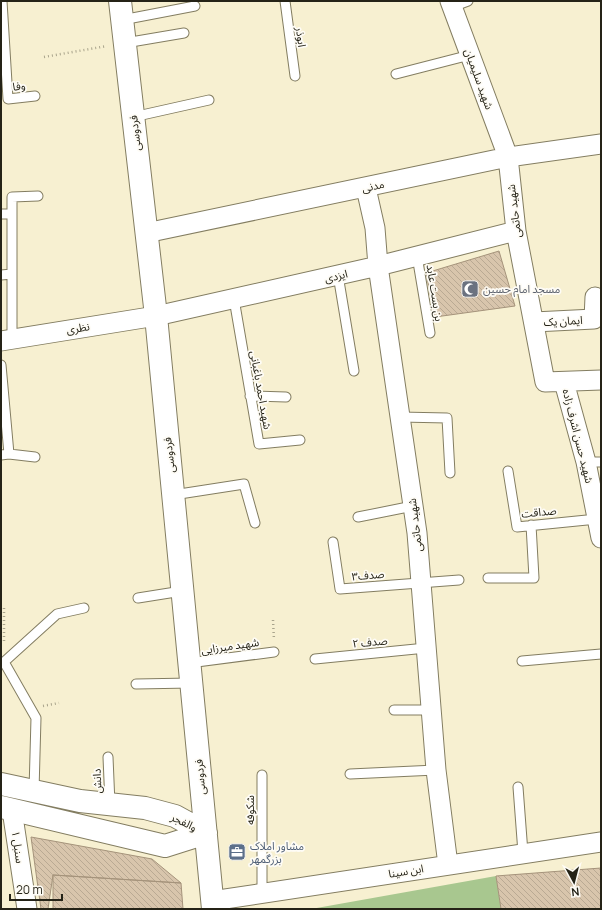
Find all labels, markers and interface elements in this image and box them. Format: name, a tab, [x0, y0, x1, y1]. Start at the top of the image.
street label: ابوذر	[293, 25, 310, 48]
street label: شهید سلیمیان	[461, 46, 498, 112]
street label: وفا	[12, 77, 26, 94]
street label: فردوسی	[125, 114, 144, 152]
street label: مدنی	[360, 176, 386, 195]
street label: شهید حاتمی	[503, 183, 524, 239]
street label: بن بست عابد	[424, 263, 447, 322]
street label: ایزدی	[323, 266, 349, 286]
mosque icon: مسجد امام حسین	[460, 279, 480, 299]
place label: مسجد امام حسین	[483, 281, 560, 297]
street label: ایمان یک	[543, 312, 583, 329]
street label: نظری	[65, 318, 91, 337]
street label: شهید احمد باغبانی	[247, 349, 276, 431]
street label: شهید حسن اشرف زاده	[559, 387, 598, 485]
street label: فردوسی	[159, 436, 178, 474]
street label: شهید حاتمی	[404, 497, 425, 553]
street label: صداقت	[521, 502, 557, 521]
street label: صدف۳	[351, 566, 385, 583]
street label: صدف ۲	[352, 632, 388, 651]
street label: شهید میرزایی	[200, 634, 260, 657]
street label: فردوسی	[190, 758, 209, 796]
street label: دانش	[89, 768, 104, 794]
street label: شکوفه	[242, 795, 257, 825]
street label: والفجر	[168, 808, 200, 834]
street label: سنبل ۱	[9, 830, 28, 865]
place label: مشاور املاک بزرگمهر	[249, 838, 304, 866]
office icon: مشاور املاک بزرگمهر	[227, 842, 247, 862]
street label: ابن سینا	[387, 860, 425, 881]
north arrow	[554, 862, 594, 902]
scale bar	[10, 876, 62, 902]
text: 20 m	[16, 881, 43, 898]
text: N	[570, 884, 580, 900]

